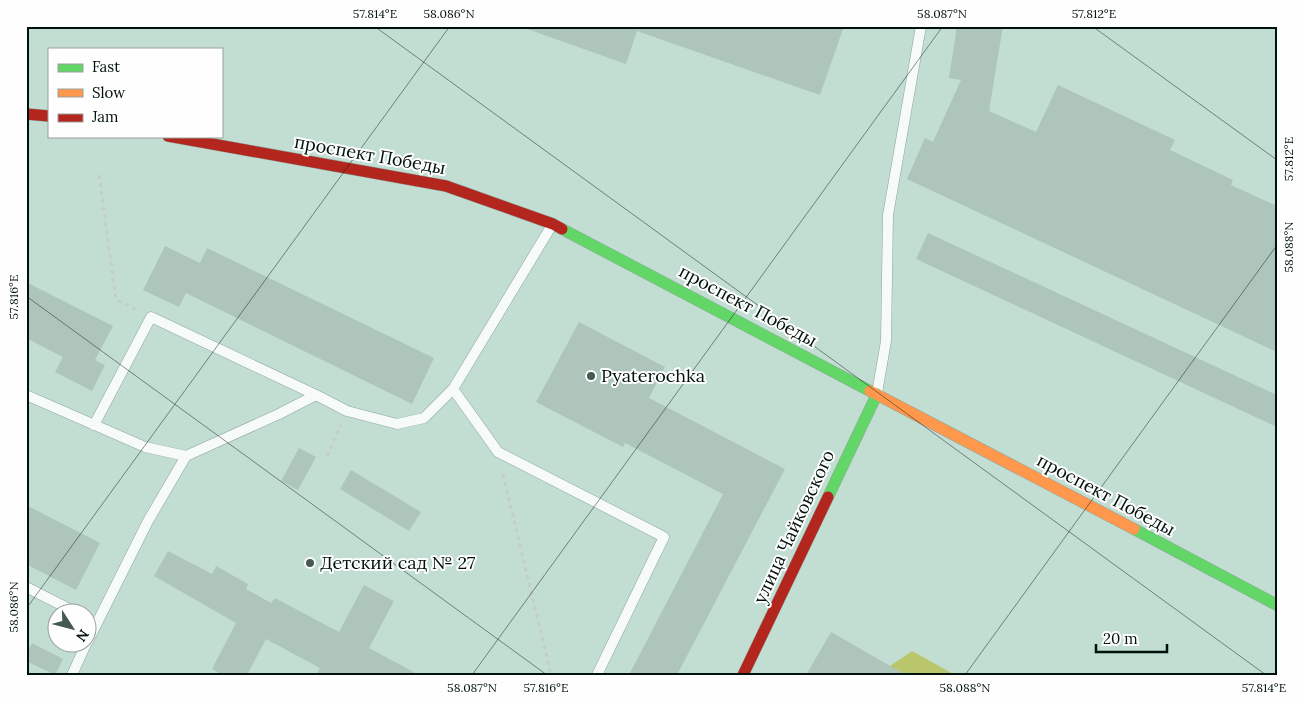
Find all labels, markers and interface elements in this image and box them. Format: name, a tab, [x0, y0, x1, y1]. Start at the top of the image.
text: 57.814°E	[353, 6, 397, 21]
text: 58.086°N	[423, 6, 475, 21]
text: 58.087°N	[917, 6, 967, 21]
text: 57.812°E	[1072, 6, 1116, 21]
legend	[48, 48, 222, 138]
text: Fast	[92, 57, 120, 76]
text: Slow	[92, 83, 125, 102]
text: Jam	[91, 107, 119, 126]
street label: проспект Победы	[293, 130, 448, 179]
text: 57.812°E	[1281, 137, 1296, 181]
text: 58.088°N	[1281, 221, 1296, 273]
street label: проспект Победы	[675, 259, 821, 352]
text: 57.816°E	[6, 275, 21, 319]
place label: Pyaterochka	[601, 364, 705, 387]
marker: Pyaterochka	[585, 370, 597, 382]
street label: улица Чайковского	[748, 446, 839, 607]
street label: проспект Победы	[1033, 448, 1179, 541]
place label: Детский сад № 27	[320, 551, 475, 574]
marker: Детский сад № 27	[304, 557, 316, 569]
text: 58.086°N	[6, 581, 21, 633]
north arrow	[48, 604, 98, 654]
scale bar	[1096, 621, 1167, 653]
text: N	[72, 626, 93, 645]
text: 20 m	[1103, 629, 1138, 648]
text: 58.087°N	[447, 680, 497, 695]
text: 57.816°E	[524, 680, 568, 695]
text: 58.088°N	[939, 680, 991, 695]
text: 57.814°E	[1242, 680, 1286, 695]

